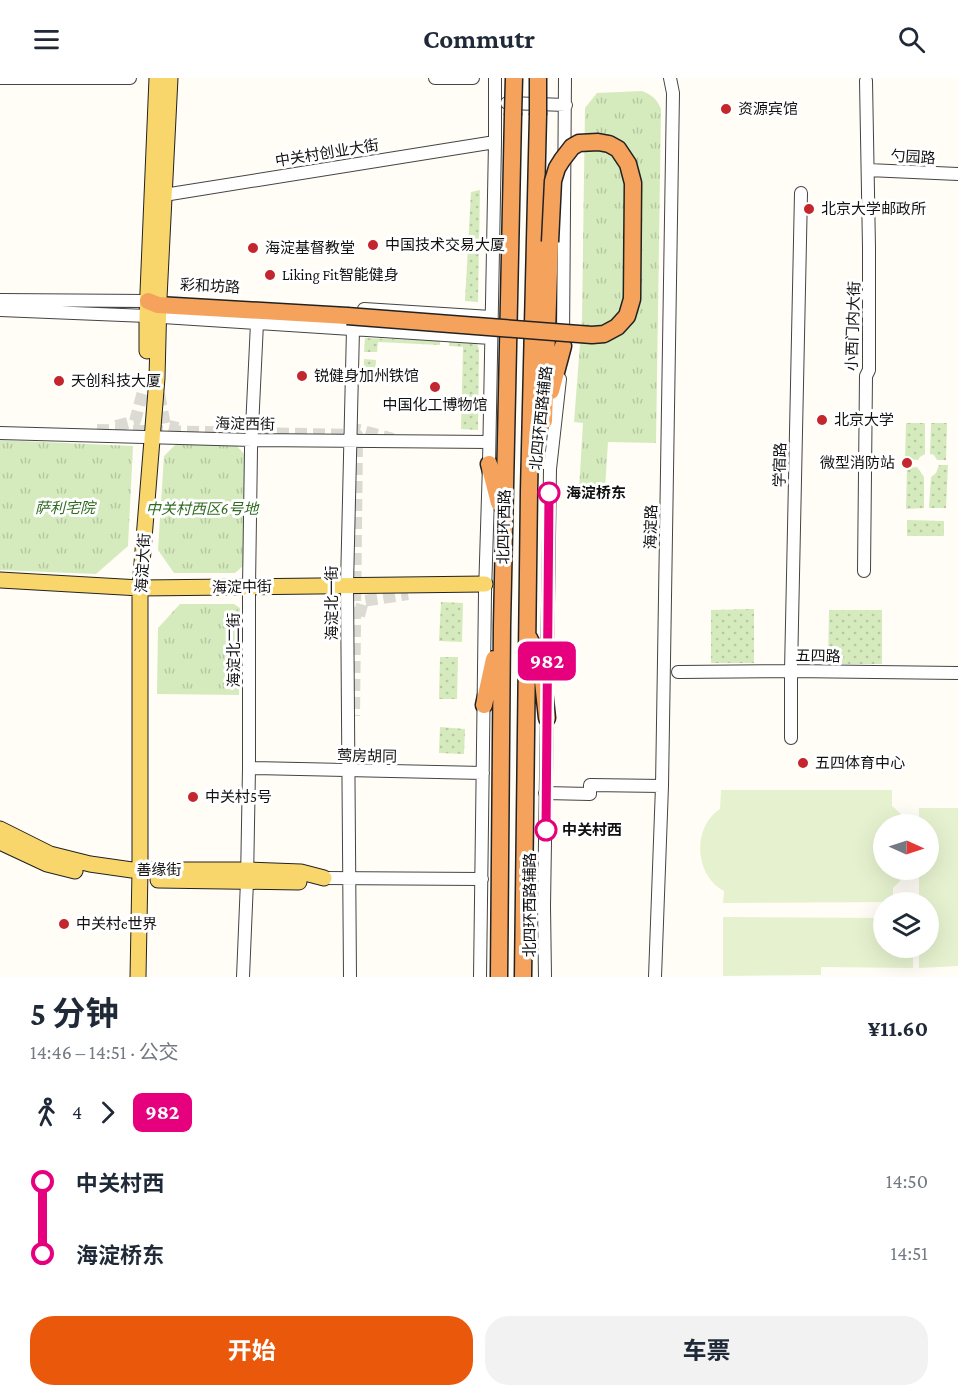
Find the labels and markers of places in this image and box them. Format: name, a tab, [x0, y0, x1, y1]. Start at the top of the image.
place label: 资源宾馆	[738, 101, 798, 117]
marker: 资源宾馆	[719, 102, 733, 116]
place label: 北京大学邮政所	[821, 200, 926, 217]
marker: 北京大学邮政所	[802, 202, 816, 216]
place label: 中国技术交易大厦	[385, 237, 505, 253]
marker: 中国技术交易大厦	[366, 238, 380, 252]
place label: 海淀基督教堂	[265, 240, 355, 256]
marker: 海淀基督教堂	[246, 241, 260, 255]
place label: Liking Fit智能健身	[282, 266, 399, 284]
marker: Liking Fit智能健身	[263, 268, 277, 282]
place label: 锐健身加州铁馆	[314, 367, 419, 384]
marker: 锐健身加州铁馆	[295, 369, 309, 383]
place label: 天创科技大厦	[71, 372, 161, 389]
marker: 天创科技大厦	[52, 374, 66, 388]
marker: 中国化工博物馆	[428, 380, 442, 394]
place label: 中国化工博物馆	[382, 396, 488, 413]
place label: 北京大学	[834, 411, 894, 428]
marker: 北京大学	[815, 413, 829, 427]
place label: 微型消防站	[820, 455, 895, 471]
marker: 微型消防站	[900, 456, 914, 470]
marker: 海淀桥东	[538, 482, 560, 504]
place label: 海淀桥东	[566, 485, 626, 501]
place label: 五四体育中心	[815, 755, 905, 771]
marker: 五四体育中心	[796, 756, 810, 770]
place label: 中关村5号	[205, 788, 272, 805]
marker: 中关村5号	[186, 790, 200, 804]
marker: 中关村西	[535, 819, 557, 841]
place label: 中关村西	[562, 821, 622, 838]
place label: 中关村e世界	[76, 915, 158, 932]
marker: 中关村e世界	[57, 917, 71, 931]

